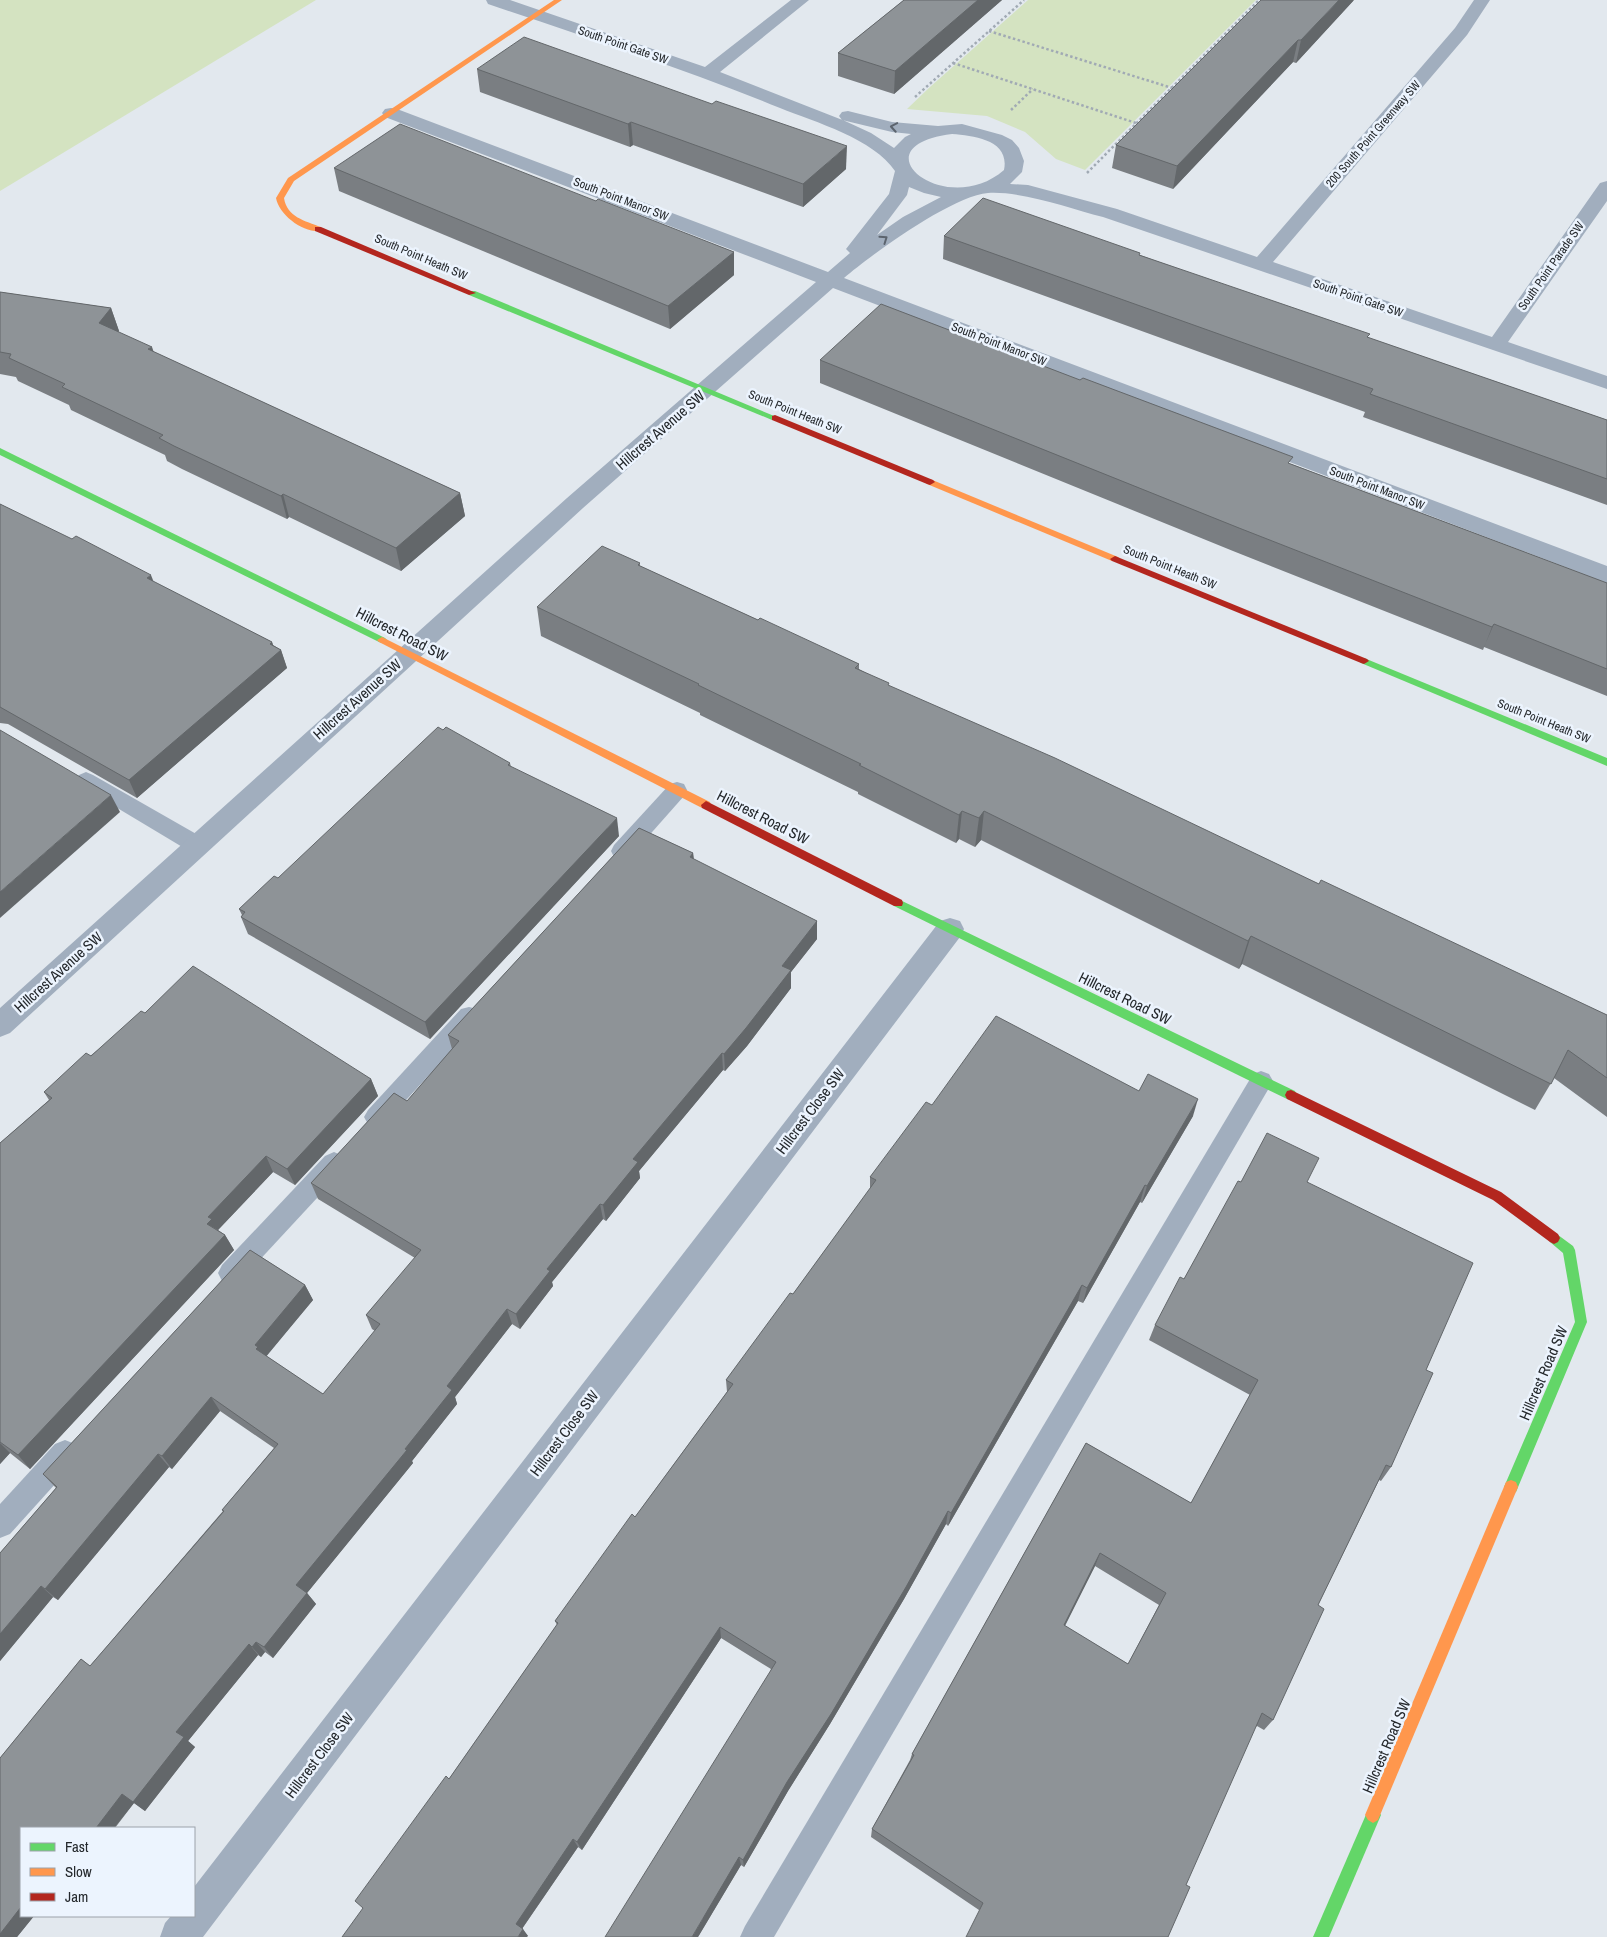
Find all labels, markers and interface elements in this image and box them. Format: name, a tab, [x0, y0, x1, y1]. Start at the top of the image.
street label: South Point Gate SW	[576, 22, 671, 68]
street label: 200 South Point Greenway SW	[1322, 77, 1424, 191]
one-way arrow	[890, 123, 899, 133]
street label: South Point Manor SW	[571, 173, 672, 225]
street label: South Point Parade SW	[1514, 218, 1588, 313]
street label: South Point Heath SW	[372, 230, 470, 284]
one-way arrow	[878, 236, 888, 245]
street label: South Point Gate SW	[1311, 275, 1406, 321]
street label: South Point Manor SW	[949, 318, 1050, 370]
street label: Hillcrest Avenue SW	[611, 385, 709, 475]
street label: South Point Heath SW	[746, 386, 845, 438]
street label: South Point Manor SW	[1327, 462, 1428, 514]
street label: South Point Heath SW	[1121, 541, 1220, 593]
street label: Hillcrest Road SW	[352, 602, 452, 666]
street label: Hillcrest Avenue SW	[308, 653, 406, 744]
street label: South Point Heath SW	[1495, 695, 1594, 747]
street label: Hillcrest Road SW	[713, 785, 813, 849]
street label: Hillcrest Avenue SW	[9, 926, 107, 1017]
street label: Hillcrest Road SW	[1075, 967, 1175, 1030]
street label: Hillcrest Close SW	[771, 1063, 849, 1158]
street label: Hillcrest Road SW	[1514, 1322, 1572, 1423]
street label: Hillcrest Close SW	[525, 1385, 603, 1480]
street label: Hillcrest Road SW	[1357, 1695, 1415, 1796]
street label: Hillcrest Close SW	[280, 1707, 358, 1802]
legend	[20, 1827, 195, 1917]
text: Fast	[65, 1836, 89, 1857]
text: Slow	[65, 1861, 92, 1882]
text: Jam	[65, 1886, 88, 1907]

